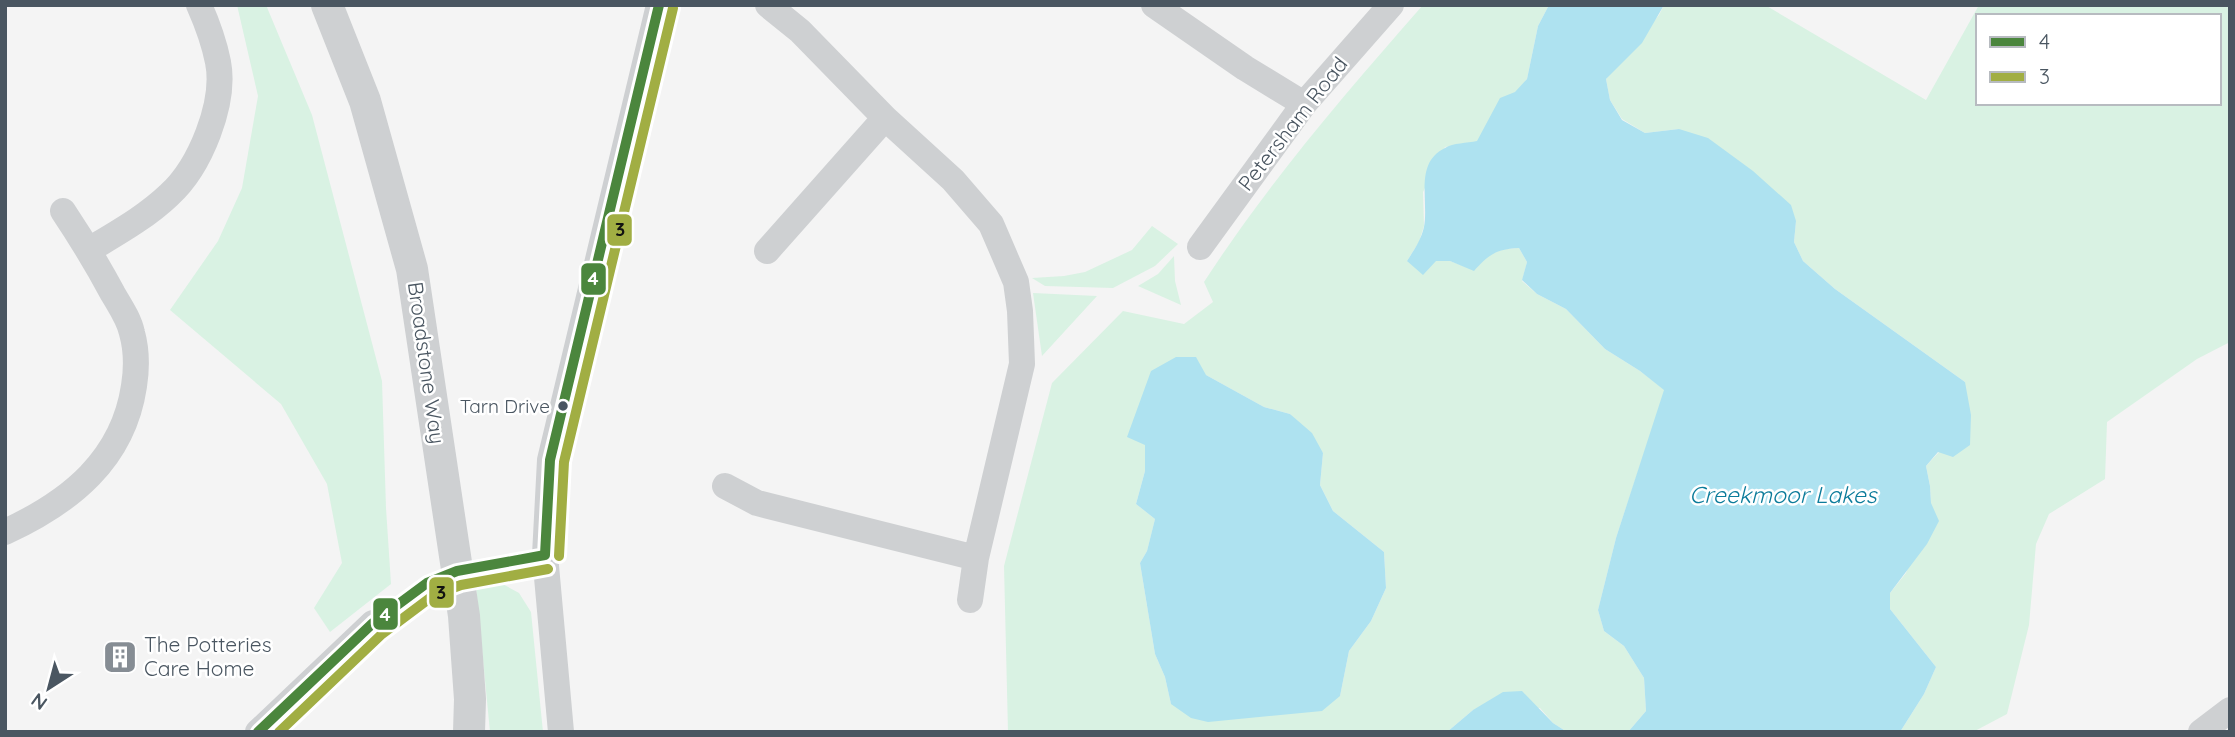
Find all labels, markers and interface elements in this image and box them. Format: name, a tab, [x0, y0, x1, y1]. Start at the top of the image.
legend	[1976, 14, 2221, 105]
text: 4	[2039, 28, 2050, 54]
street label: Petersham Road	[1232, 51, 1353, 195]
text: 3	[2039, 63, 2050, 89]
line badge: 3	[606, 213, 633, 247]
text: 3	[615, 217, 625, 241]
line badge: 4	[580, 262, 607, 296]
text: 4	[587, 266, 599, 290]
street label: Broadstone Way	[403, 280, 451, 446]
place label: Tarn Drive	[460, 394, 550, 418]
marker: Tarn Drive	[556, 399, 570, 413]
water label: Creekmoor Lakes	[1689, 480, 1879, 509]
line badge: 3	[428, 576, 455, 609]
text: 3	[436, 580, 446, 604]
line badge: 4	[372, 597, 399, 631]
text: 4	[379, 602, 391, 626]
place label: The Potteries Care Home	[144, 631, 272, 681]
building icon: The Potteries Care Home	[101, 638, 139, 676]
north arrow	[14, 653, 84, 723]
text: N	[26, 688, 52, 716]

